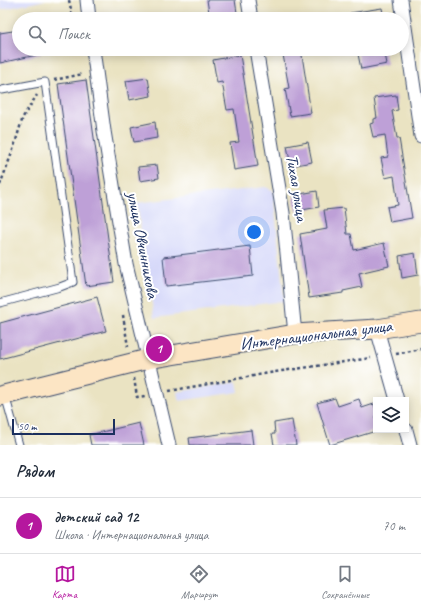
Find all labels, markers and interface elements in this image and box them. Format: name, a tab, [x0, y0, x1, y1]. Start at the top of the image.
search box	[12, 12, 409, 56]
icon: search	[26, 23, 48, 45]
text: Поиск	[58, 25, 90, 44]
street label: Тихая улица	[281, 153, 313, 225]
street label: улица Овчинникова	[122, 189, 164, 302]
your location	[244, 222, 264, 242]
street label: Интернациональная улица	[239, 315, 395, 355]
pin: 1	[146, 334, 172, 364]
map controls	[373, 397, 409, 433]
button: layers	[373, 397, 409, 433]
scale bar	[12, 417, 115, 436]
text: 50 m	[18, 419, 37, 433]
text: Рядом	[16, 461, 54, 482]
text: детский сад 12	[54, 508, 139, 527]
text: 1	[26, 518, 32, 534]
text: 70 m	[383, 518, 405, 534]
text: Школа · Интернациональная улица	[54, 527, 208, 543]
tab: Карта	[52, 563, 77, 601]
tab: Маршрут	[181, 563, 217, 601]
tab: Сохранённые	[321, 563, 369, 601]

